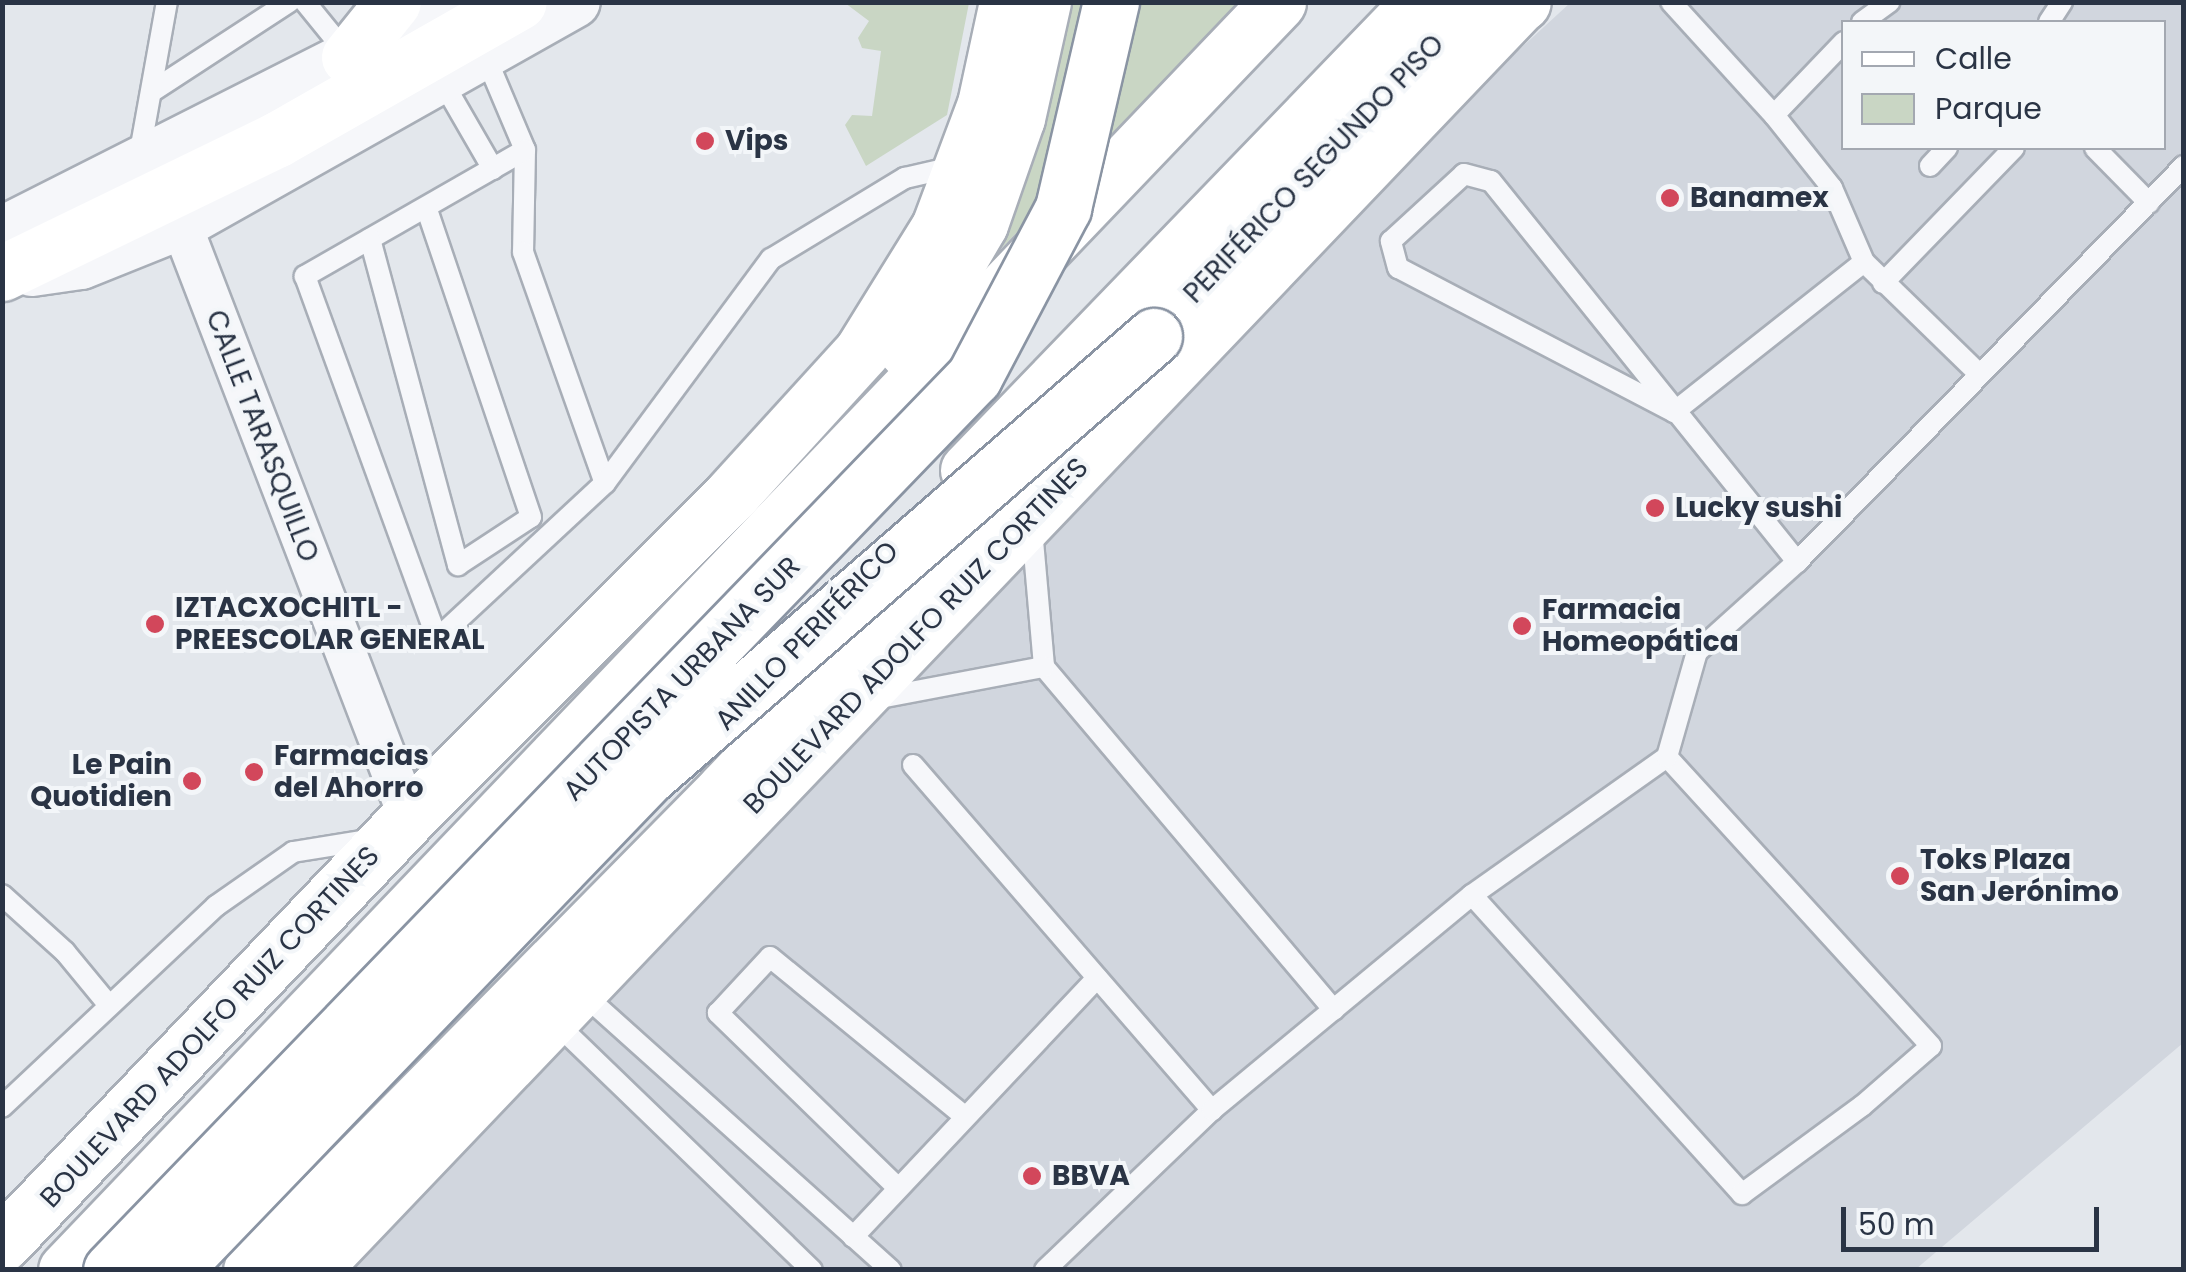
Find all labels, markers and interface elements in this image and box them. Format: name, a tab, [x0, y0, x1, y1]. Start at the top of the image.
legend	[1841, 20, 2166, 150]
street label: PERIFÉRICO SEGUNDO PISO	[1177, 28, 1451, 310]
text: Calle	[1935, 37, 2012, 80]
text: Parque	[1935, 87, 2042, 130]
place label: Vips	[725, 124, 788, 158]
marker: Vips	[694, 130, 716, 152]
place label: Banamex	[1690, 181, 1829, 215]
marker: Banamex	[1659, 187, 1681, 209]
street label: CALLE TARASQUILLO	[198, 305, 326, 567]
street label: BOULEVARD ADOLFO RUIZ CORTINES	[737, 451, 1095, 821]
place label: Lucky sushi	[1675, 491, 1842, 525]
marker: Lucky sushi	[1644, 497, 1666, 519]
street label: ANILLO PERIFÉRICO	[708, 535, 906, 737]
street label: AUTOPISTA URBANA SUR	[557, 550, 807, 808]
place label: IZTACXOCHITL - PREESCOLAR GENERAL	[175, 591, 485, 657]
place label: Farmacia Homeopática	[1542, 593, 1739, 659]
marker: IZTACXOCHITL - PREESCOLAR GENERAL	[144, 613, 166, 635]
marker: Farmacia Homeopática	[1511, 615, 1533, 637]
place label: Farmacias del Ahorro	[274, 739, 429, 805]
place label: Le Pain Quotidien	[30, 748, 172, 814]
marker: Farmacias del Ahorro	[243, 761, 265, 783]
marker: Le Pain Quotidien	[181, 770, 203, 792]
street label: BOULEVARD ADOLFO RUIZ CORTINES	[33, 839, 387, 1215]
place label: Toks Plaza San Jerónimo	[1920, 843, 2119, 909]
marker: Toks Plaza San Jerónimo	[1889, 865, 1911, 887]
place label: BBVA	[1052, 1159, 1130, 1193]
marker: BBVA	[1021, 1165, 1043, 1187]
scale bar	[1846, 1187, 2104, 1249]
text: 50 m	[1858, 1203, 1935, 1246]

